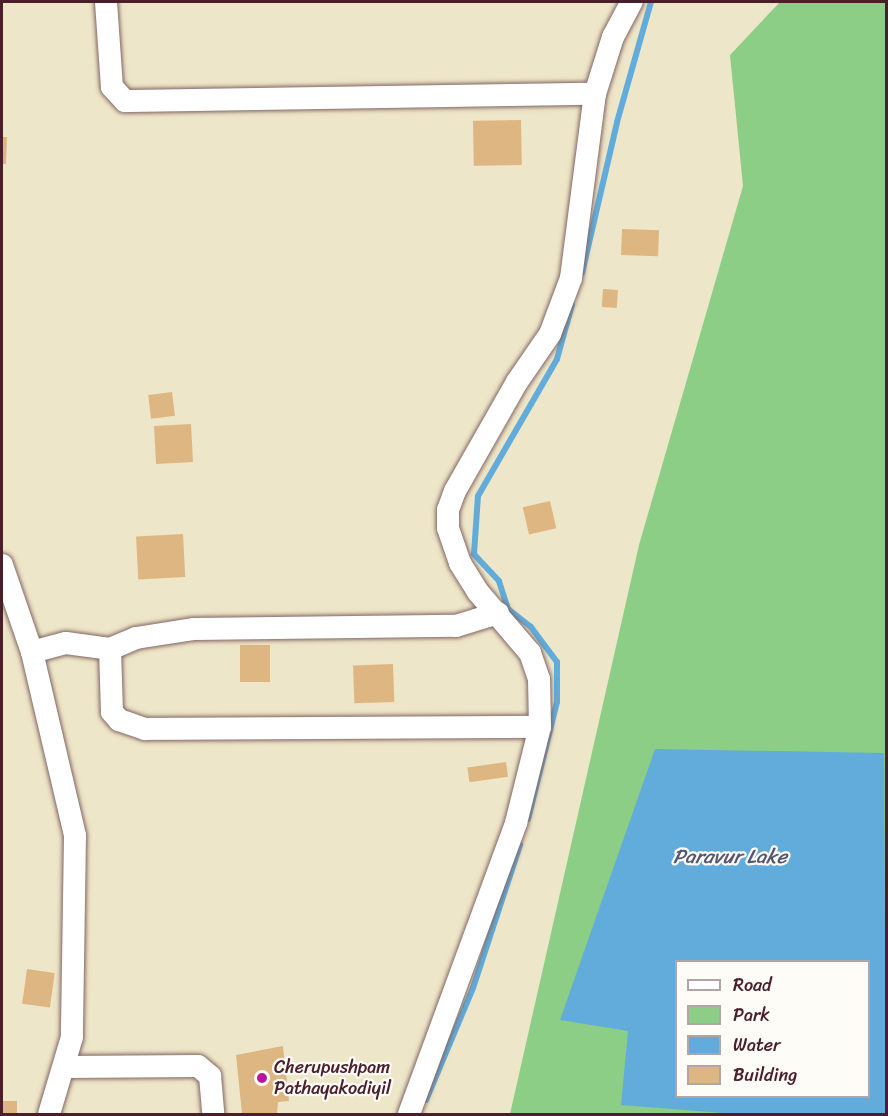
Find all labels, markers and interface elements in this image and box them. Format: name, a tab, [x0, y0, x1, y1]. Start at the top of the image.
water label: Paravur Lake	[673, 844, 787, 868]
legend	[675, 960, 870, 1098]
text: Road	[733, 969, 772, 1001]
text: Park	[733, 999, 770, 1031]
text: Water	[733, 1029, 780, 1061]
place label: Cherupushpam Pathayakodiyil	[274, 1057, 391, 1100]
text: Building	[733, 1059, 797, 1091]
marker: Cherupushpam Pathayakodiyil	[255, 1071, 269, 1085]

